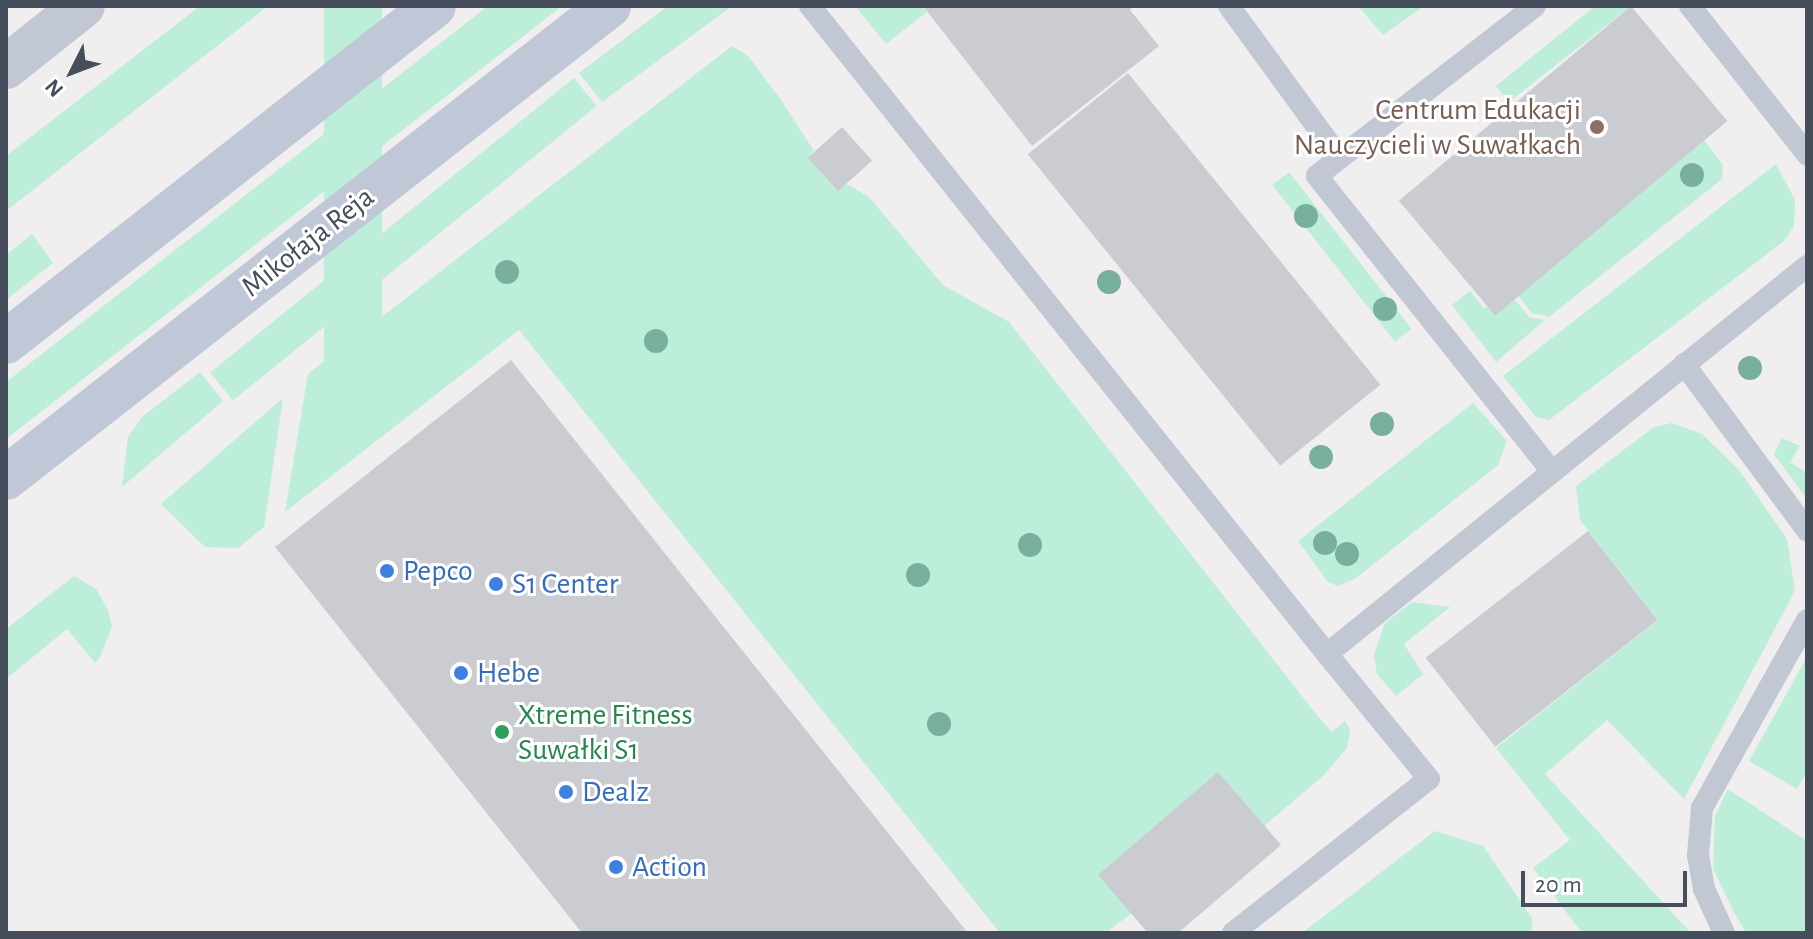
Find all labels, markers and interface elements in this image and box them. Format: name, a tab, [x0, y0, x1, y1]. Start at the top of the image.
north arrow	[32, 32, 112, 112]
text: N	[41, 75, 67, 101]
place label: Centrum Edukacji Nauczycieli w Suwałkach	[1294, 92, 1581, 162]
marker: Centrum Edukacji Nauczycieli w Suwałkach	[1588, 118, 1606, 136]
street label: Mikołaja Reja	[234, 179, 382, 305]
place label: Pepco	[403, 553, 473, 589]
marker: Pepco	[378, 562, 396, 580]
place label: S1 Center	[512, 566, 618, 602]
marker: S1 Center	[487, 575, 505, 593]
place label: Hebe	[477, 655, 540, 691]
marker: Hebe	[452, 664, 470, 682]
place label: Xtreme Fitness Suwałki S1	[518, 697, 693, 768]
marker: Xtreme Fitness Suwałki S1	[493, 723, 511, 741]
place label: Dealz	[582, 774, 649, 810]
marker: Dealz	[557, 783, 575, 801]
place label: Action	[632, 849, 707, 885]
scale bar	[1525, 855, 1691, 905]
marker: Action	[607, 858, 625, 876]
text: 20 m	[1535, 873, 1582, 897]

